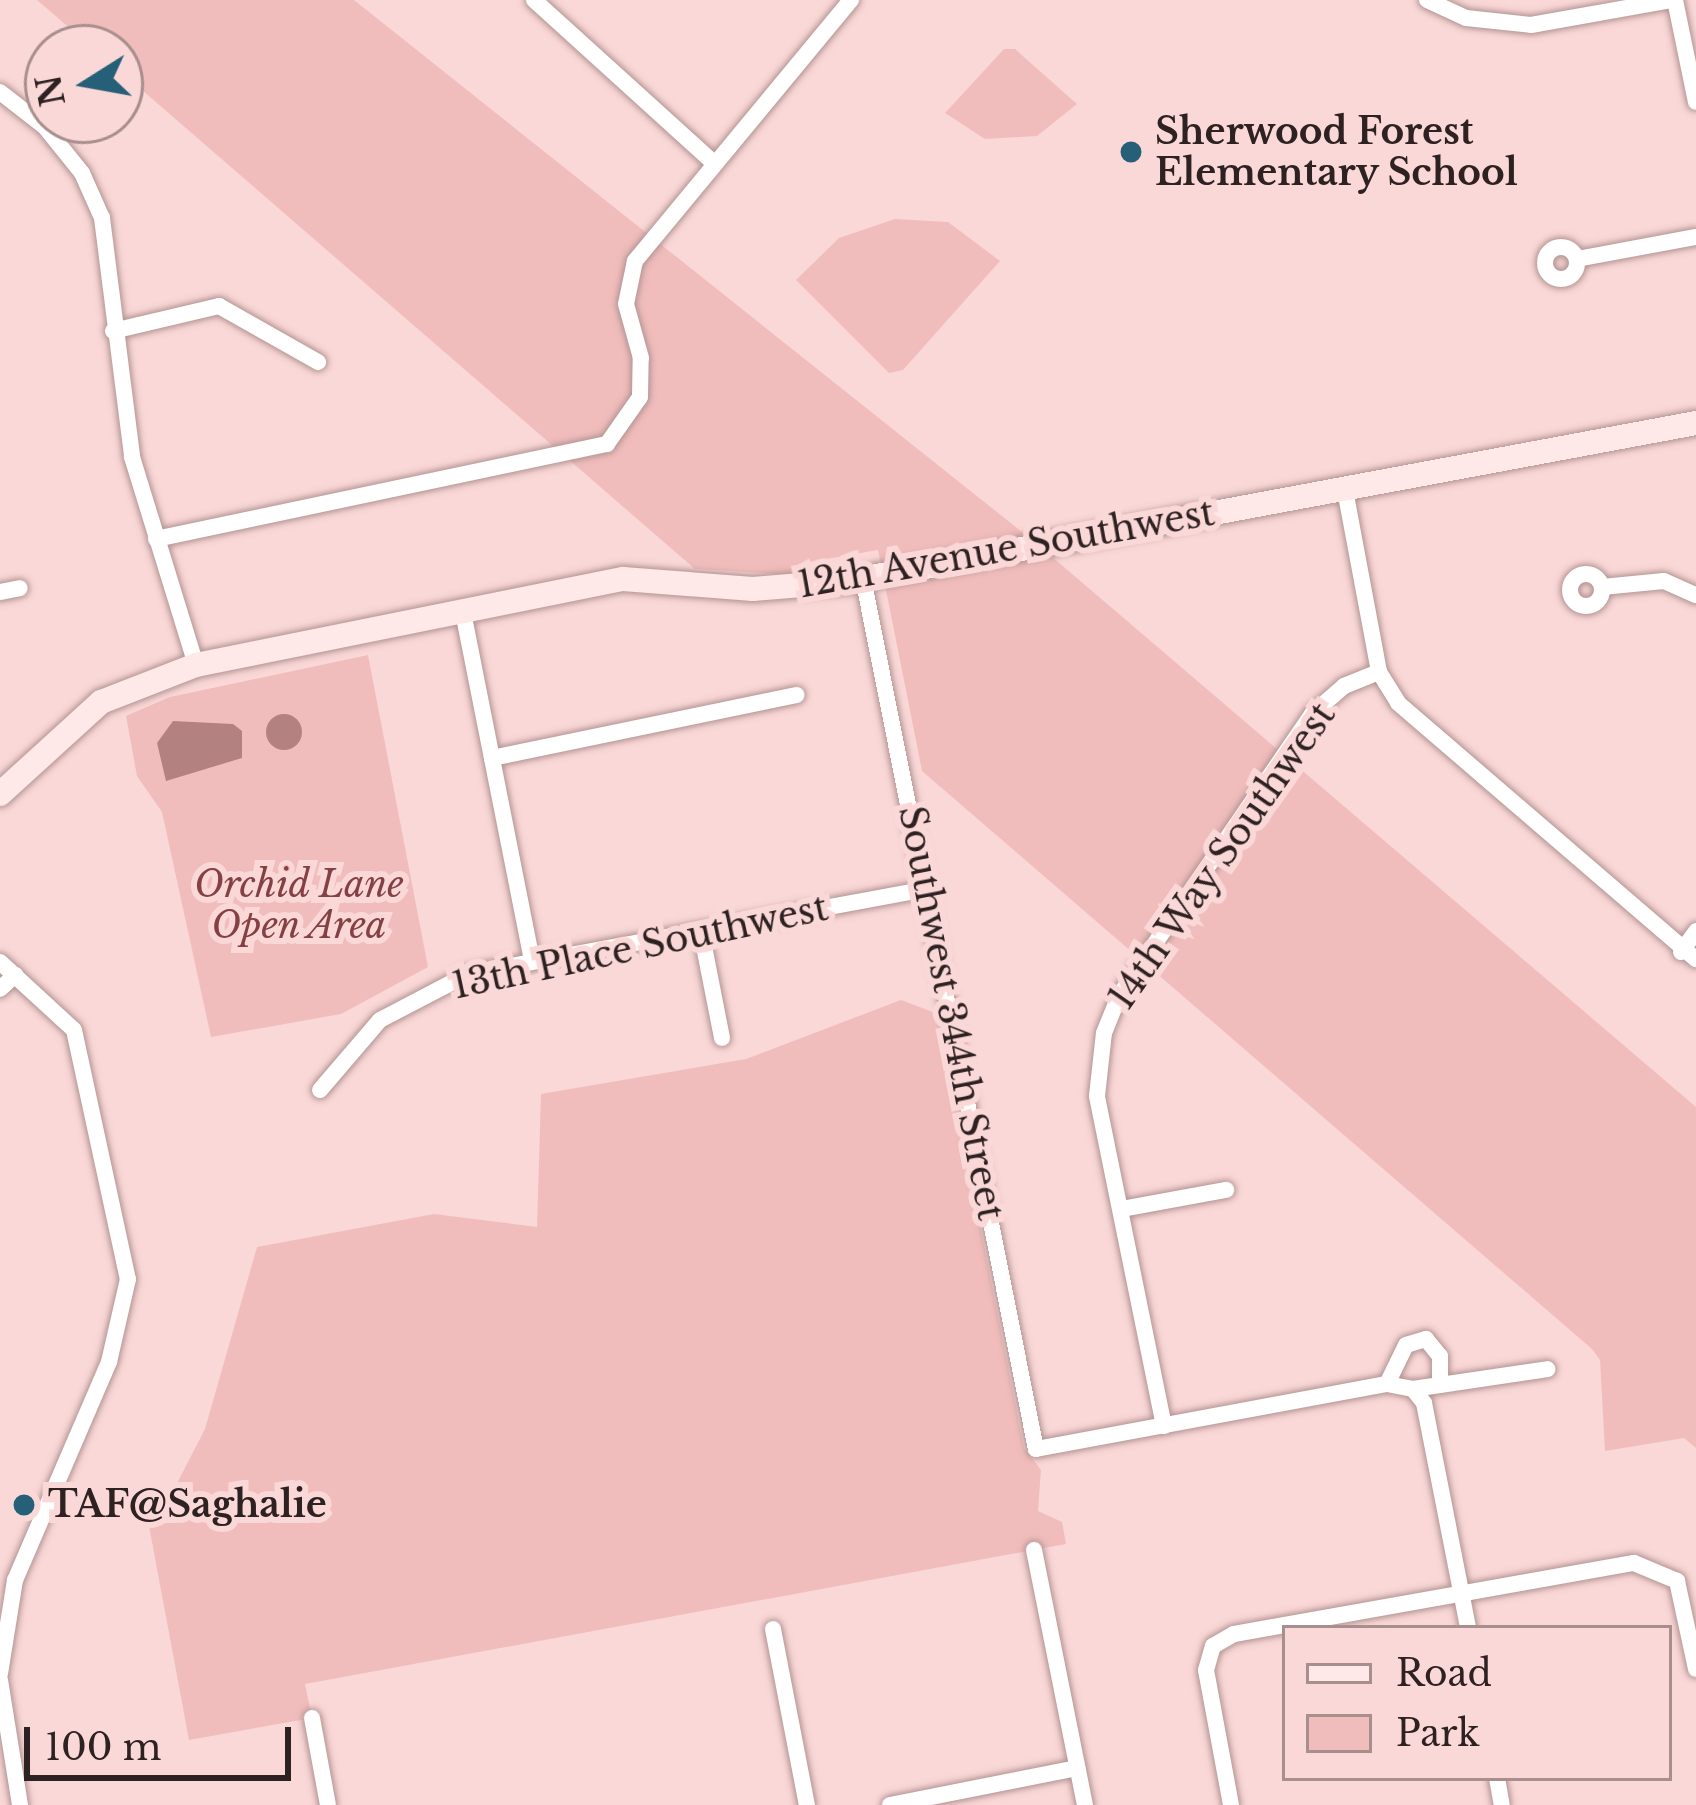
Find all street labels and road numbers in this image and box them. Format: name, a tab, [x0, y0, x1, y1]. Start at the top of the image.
street label: 12th Avenue Southwest	[794, 491, 1218, 607]
street label: 14th Way Southwest	[1099, 693, 1345, 1019]
street label: Southwest 344th Street	[890, 802, 1012, 1224]
street label: 13th Place Southwest	[448, 886, 832, 1008]

